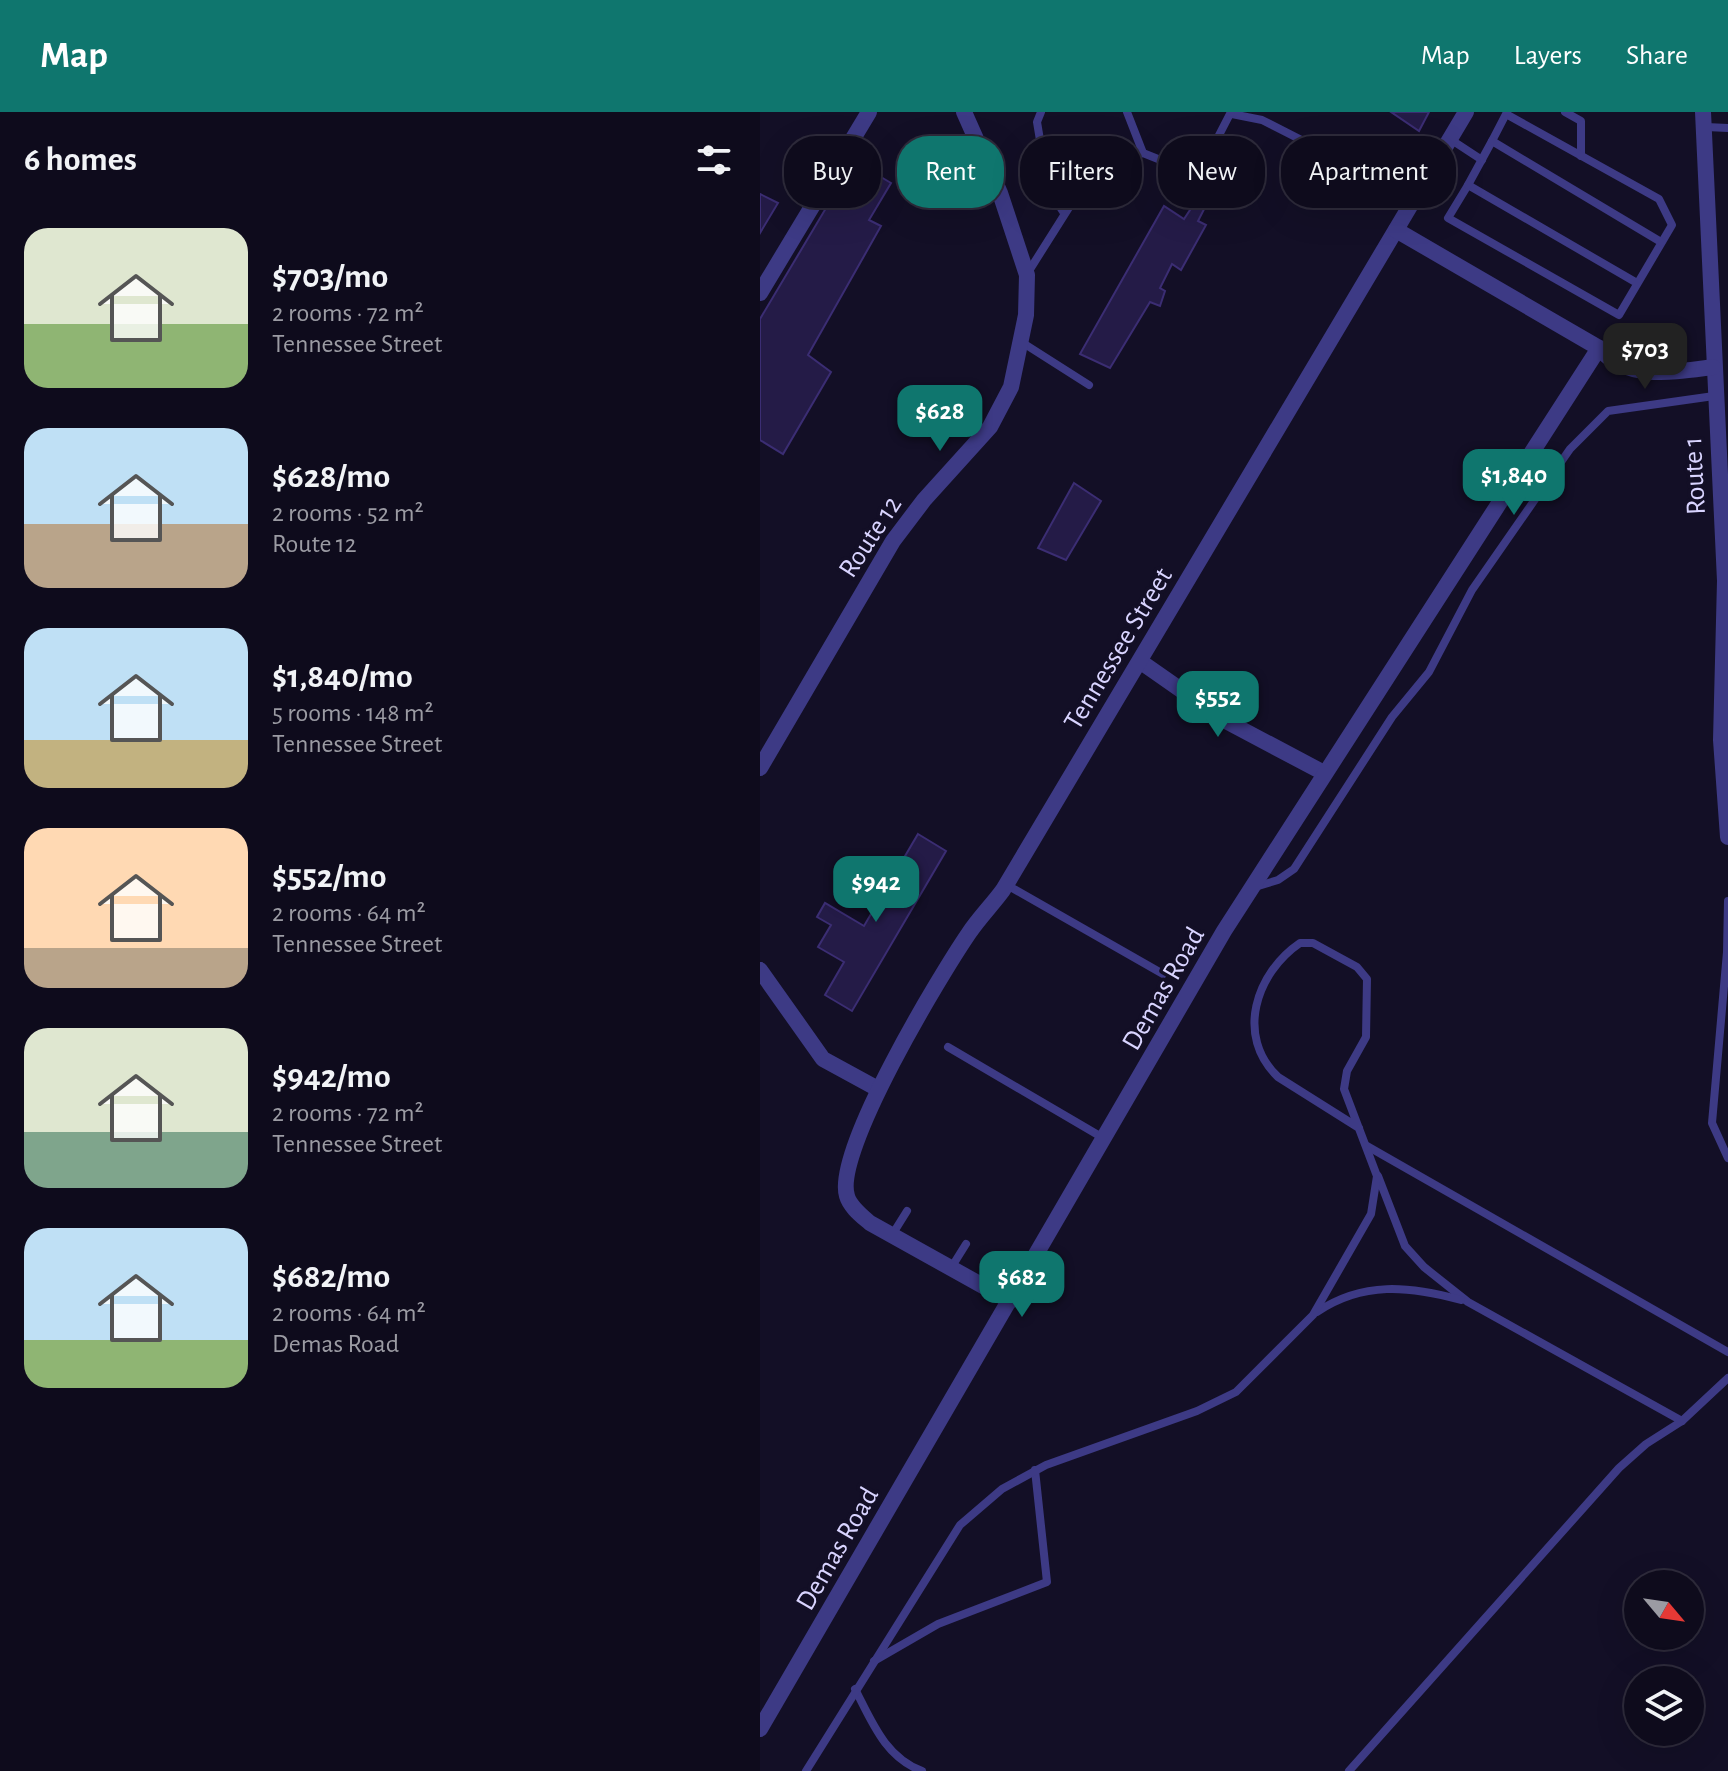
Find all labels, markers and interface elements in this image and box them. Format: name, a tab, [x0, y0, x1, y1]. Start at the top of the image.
text: Map	[40, 37, 108, 75]
text: Map	[1421, 42, 1470, 70]
text: Layers	[1514, 42, 1582, 70]
text: Share	[1626, 42, 1688, 70]
chip: Buy	[784, 136, 881, 208]
chip: Rent	[897, 136, 1004, 208]
chip: Filters	[1020, 136, 1142, 208]
chip: New	[1158, 136, 1265, 208]
chip: Apartment	[1281, 136, 1456, 208]
icon: filters	[692, 138, 736, 182]
text: 6 homes	[24, 143, 137, 177]
icon: home	[88, 260, 184, 356]
text: $703/mo	[272, 260, 388, 294]
text: 2 rooms · 72 m²	[272, 300, 424, 326]
pin: $703	[1598, 323, 1692, 391]
text: Tennessee Street	[272, 331, 442, 357]
text: $703	[1621, 336, 1669, 362]
pin: $628	[893, 385, 987, 453]
text: $628	[915, 398, 965, 424]
street label: Route 1	[1679, 436, 1711, 516]
pin: $1,840	[1449, 449, 1579, 517]
icon: home	[88, 460, 184, 556]
text: $628/mo	[272, 460, 390, 494]
text: $1,840	[1481, 462, 1547, 488]
street label: Route 12	[834, 491, 907, 583]
text: 2 rooms · 52 m²	[272, 500, 424, 526]
text: Route 12	[272, 531, 357, 557]
street label: Tennessee Street	[1059, 563, 1178, 735]
icon: home	[88, 660, 184, 756]
text: $1,840/mo	[272, 660, 413, 694]
pin: $552	[1171, 671, 1265, 739]
text: $552	[1195, 684, 1241, 710]
text: 5 rooms · 148 m²	[272, 700, 434, 726]
text: Tennessee Street	[272, 731, 442, 757]
pin: $942	[829, 856, 923, 924]
icon: home	[88, 860, 184, 956]
text: $552/mo	[272, 860, 387, 894]
text: $942	[851, 869, 901, 895]
text: 2 rooms · 64 m²	[272, 900, 426, 926]
street label: Demas Road	[1117, 923, 1210, 1055]
text: Tennessee Street	[272, 931, 442, 957]
icon: home	[88, 1060, 184, 1156]
text: $942/mo	[272, 1060, 391, 1094]
text: 2 rooms · 72 m²	[272, 1100, 424, 1126]
text: Tennessee Street	[272, 1131, 442, 1157]
pin: $682	[975, 1251, 1069, 1319]
icon: home	[88, 1260, 184, 1356]
text: $682/mo	[272, 1260, 390, 1294]
text: $682	[997, 1264, 1047, 1290]
text: 2 rooms · 64 m²	[272, 1300, 426, 1326]
text: Demas Road	[272, 1331, 399, 1357]
street label: Demas Road	[791, 1483, 884, 1615]
north arrow	[1624, 1570, 1704, 1650]
map controls	[1624, 1570, 1704, 1746]
button: layers	[1624, 1666, 1704, 1746]

